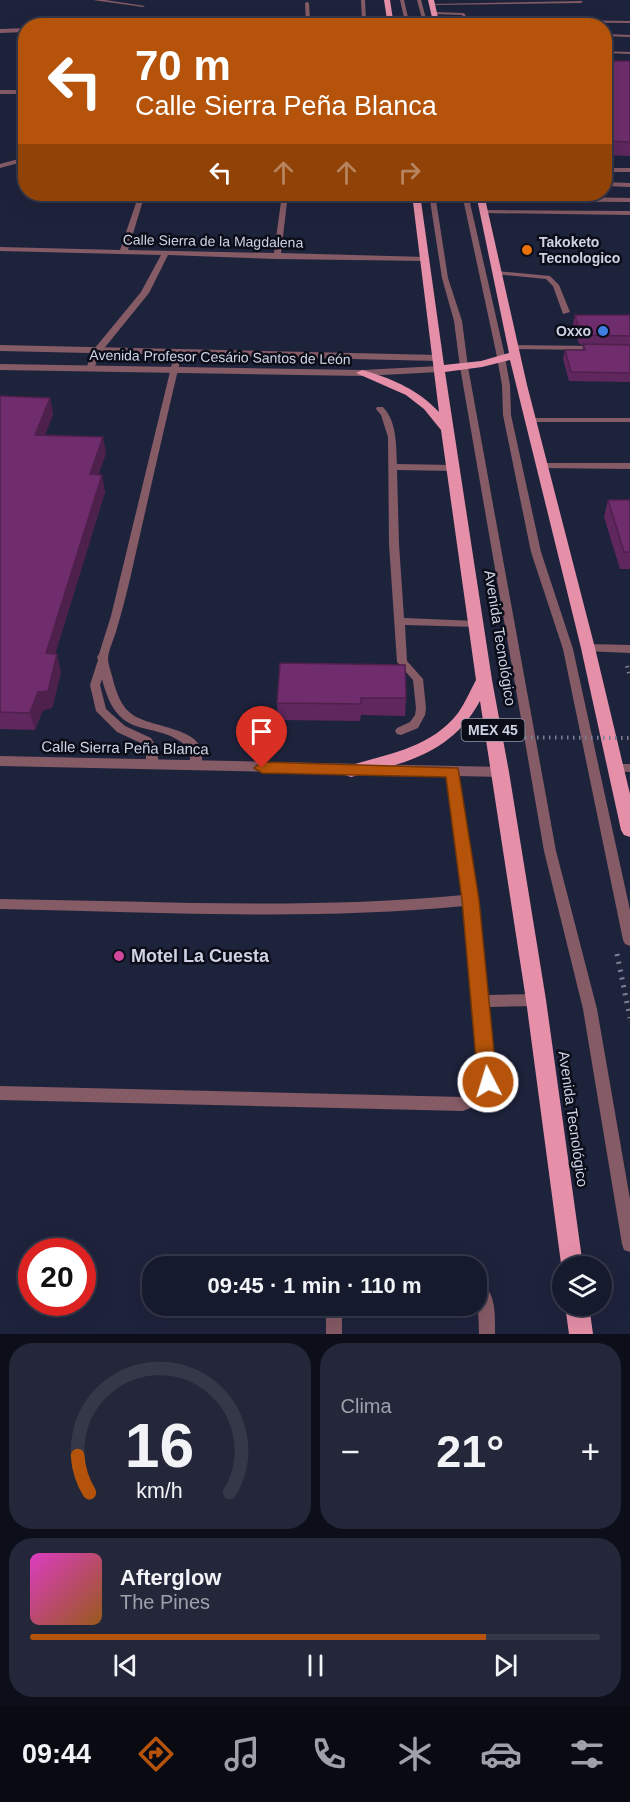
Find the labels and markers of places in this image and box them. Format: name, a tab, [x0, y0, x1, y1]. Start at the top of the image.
place label: Takoketo Tecnologico	[539, 234, 620, 266]
marker: Takoketo Tecnologico	[520, 243, 534, 257]
place label: Oxxo	[556, 323, 591, 339]
marker: Oxxo	[596, 324, 610, 338]
pin	[236, 706, 287, 768]
place label: Motel La Cuesta	[131, 946, 270, 966]
marker: Motel La Cuesta	[112, 949, 126, 963]

